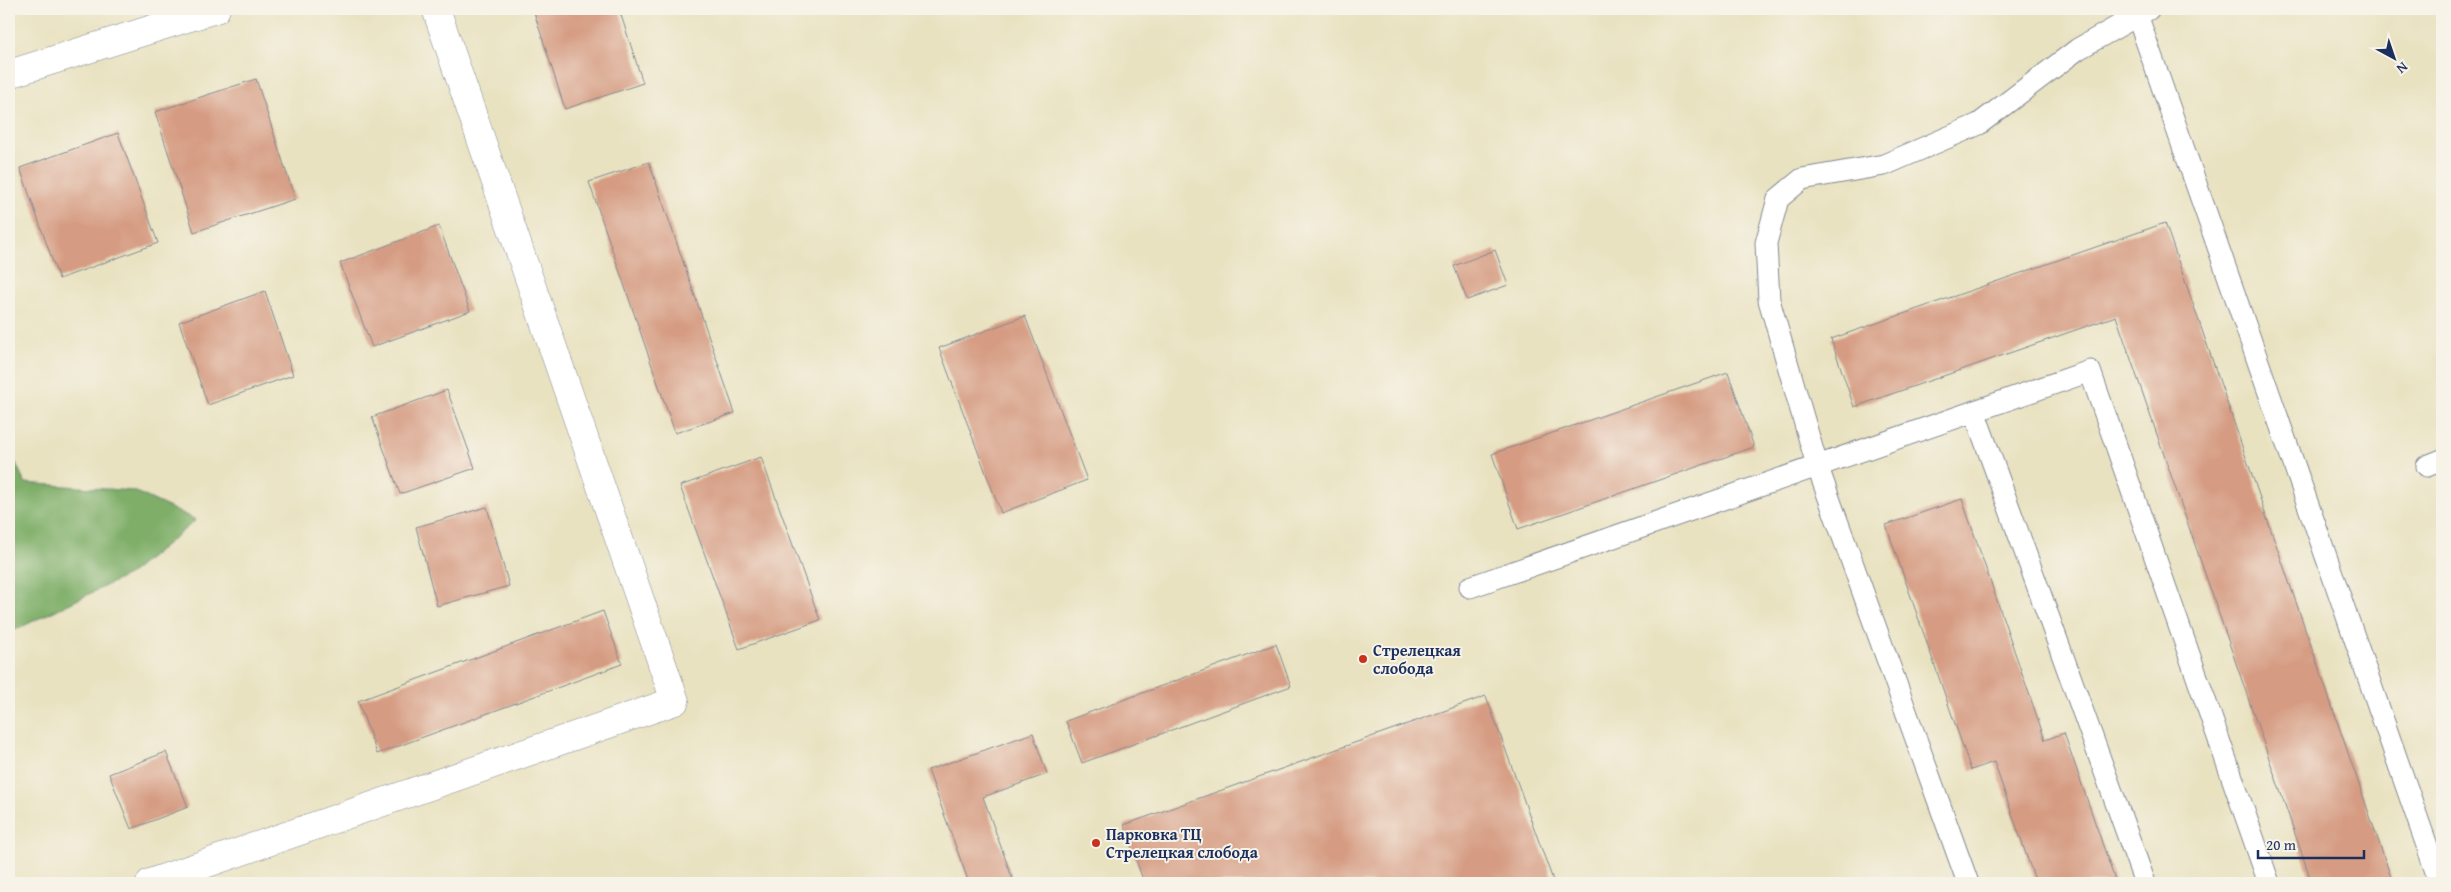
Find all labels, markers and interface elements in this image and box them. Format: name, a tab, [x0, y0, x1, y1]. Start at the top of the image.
north arrow	[2368, 32, 2418, 82]
text: N	[2392, 57, 2412, 79]
place label: Стрелецкая слобода	[1373, 638, 1461, 680]
marker: Стрелецкая слобода	[1357, 653, 1369, 665]
place label: Парковка ТЦ Стрелецкая слобода	[1106, 822, 1259, 864]
scale bar	[2258, 827, 2365, 859]
text: 20 m	[2266, 834, 2297, 855]
marker: Парковка ТЦ Стрелецкая слобода	[1090, 837, 1102, 849]

